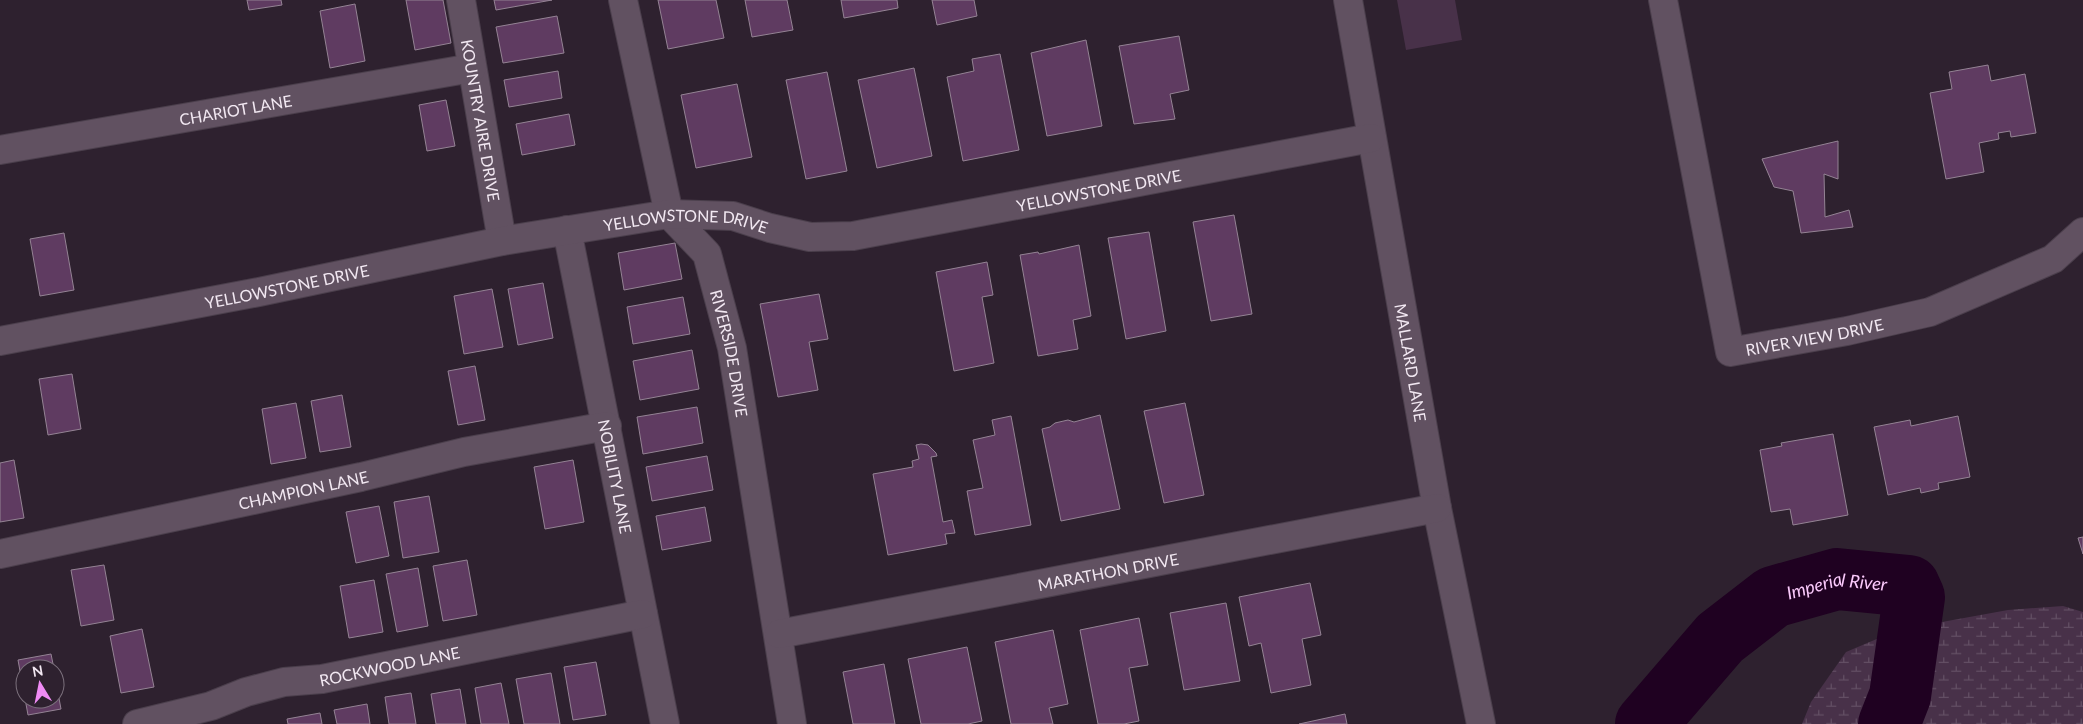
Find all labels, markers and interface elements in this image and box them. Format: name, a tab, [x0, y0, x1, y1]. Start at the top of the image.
street label: KOUNTRY AIRE DRIVE	[458, 38, 505, 203]
street label: CHARIOT LANE	[178, 90, 293, 128]
street label: YELLOWSTONE DRIVE	[1015, 165, 1182, 214]
street label: YELLOWSTONE DRIVE	[602, 204, 771, 236]
street label: YELLOWSTONE DRIVE	[203, 260, 371, 312]
street label: RIVERSIDE DRIVE	[707, 287, 752, 418]
street label: MALLARD LANE	[1392, 302, 1431, 423]
street label: RIVER VIEW DRIVE	[1744, 314, 1885, 359]
street label: NOBILITY LANE	[595, 417, 636, 535]
street label: CHAMPION LANE	[236, 466, 370, 512]
street label: MARATHON DRIVE	[1036, 548, 1180, 594]
water label: Imperial River	[1784, 567, 1889, 604]
street label: ROCKWOOD LANE	[317, 642, 461, 689]
north arrow	[15, 659, 65, 709]
text: N	[31, 661, 44, 680]

